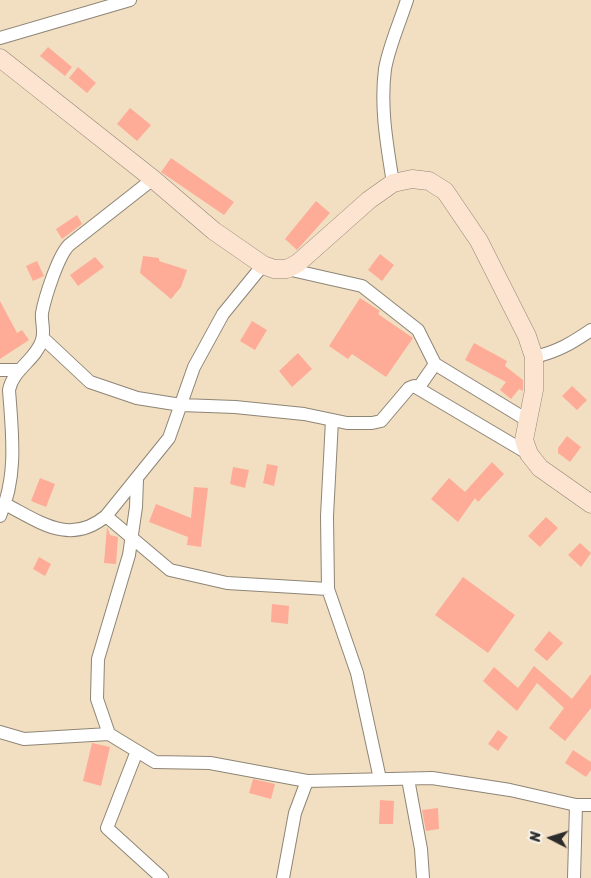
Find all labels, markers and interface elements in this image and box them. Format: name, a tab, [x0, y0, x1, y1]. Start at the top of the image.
north arrow	[526, 813, 576, 863]
text: N	[523, 831, 548, 843]

